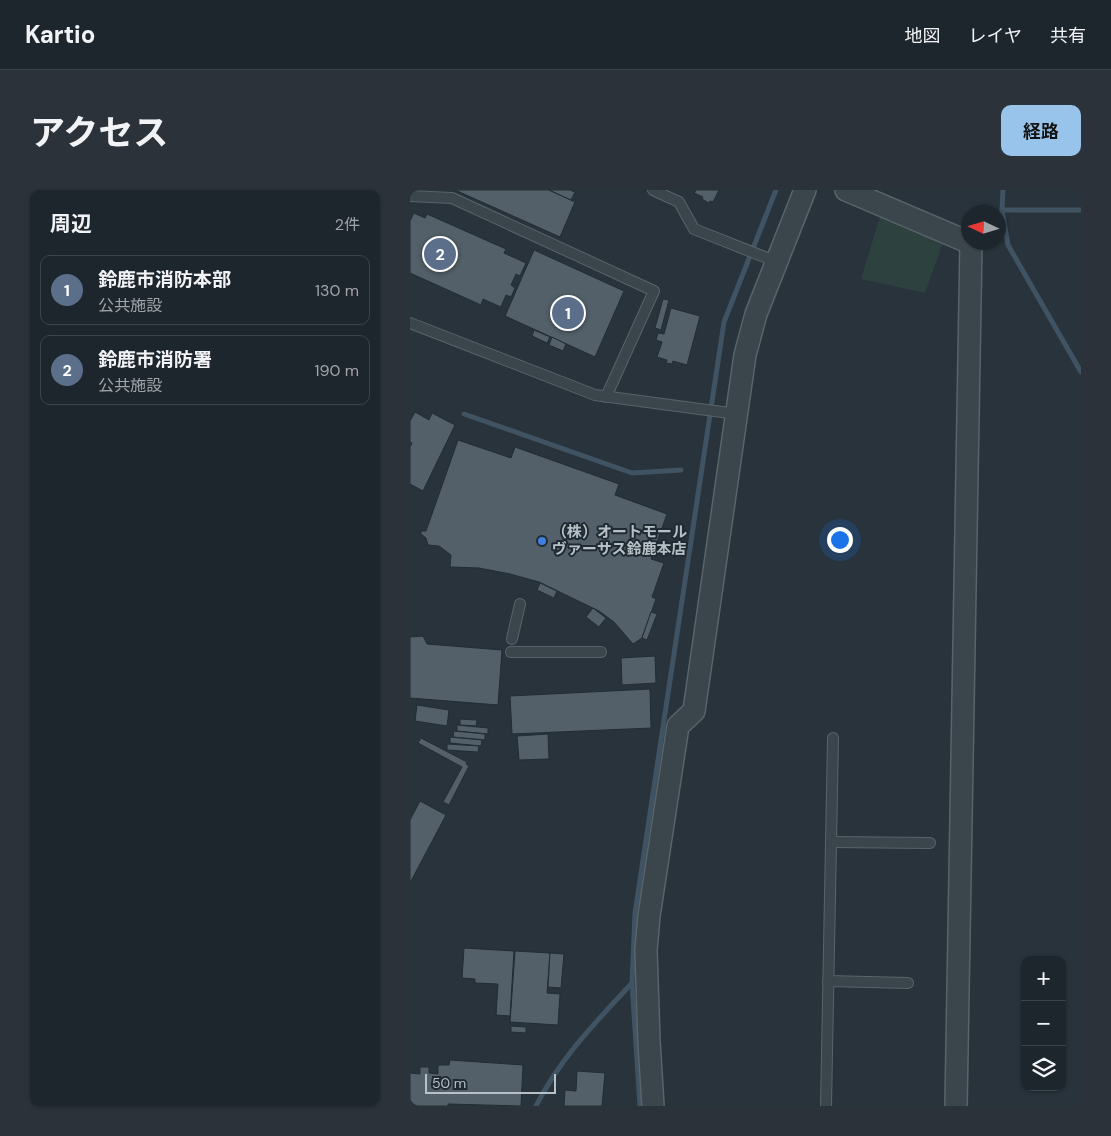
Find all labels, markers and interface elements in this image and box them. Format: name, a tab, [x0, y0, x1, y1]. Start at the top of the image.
text: Kartio	[25, 19, 95, 50]
text: 地図	[905, 24, 941, 48]
text: レイヤ	[969, 24, 1022, 48]
text: 共有	[1050, 24, 1086, 48]
button: 経路	[1001, 105, 1081, 156]
text: アクセス	[30, 110, 168, 156]
north arrow	[961, 205, 1006, 250]
text: 周辺	[50, 210, 92, 238]
text: 2件	[335, 214, 360, 235]
pin: 2	[424, 235, 456, 273]
text: 鈴鹿市消防本部	[98, 267, 231, 292]
text: 1	[64, 280, 70, 301]
text: 130 m	[315, 280, 359, 301]
pin: 1	[552, 294, 584, 332]
text: 公共施設	[98, 295, 162, 316]
text: 鈴鹿市消防署	[98, 347, 212, 372]
text: 2	[62, 360, 72, 381]
text: 190 m	[315, 360, 359, 381]
text: 公共施設	[98, 375, 162, 396]
place label: （株）オートモール ヴァーサス鈴鹿本店	[552, 522, 687, 559]
your location	[827, 527, 853, 553]
marker: （株）オートモール ヴァーサス鈴鹿本店	[536, 535, 548, 547]
map controls	[1021, 956, 1066, 1091]
button: +	[1021, 956, 1066, 1001]
button: −	[1021, 1001, 1066, 1046]
button: layers	[1021, 1046, 1066, 1091]
scale bar	[425, 1071, 556, 1094]
text: 50 m	[432, 1074, 466, 1092]

